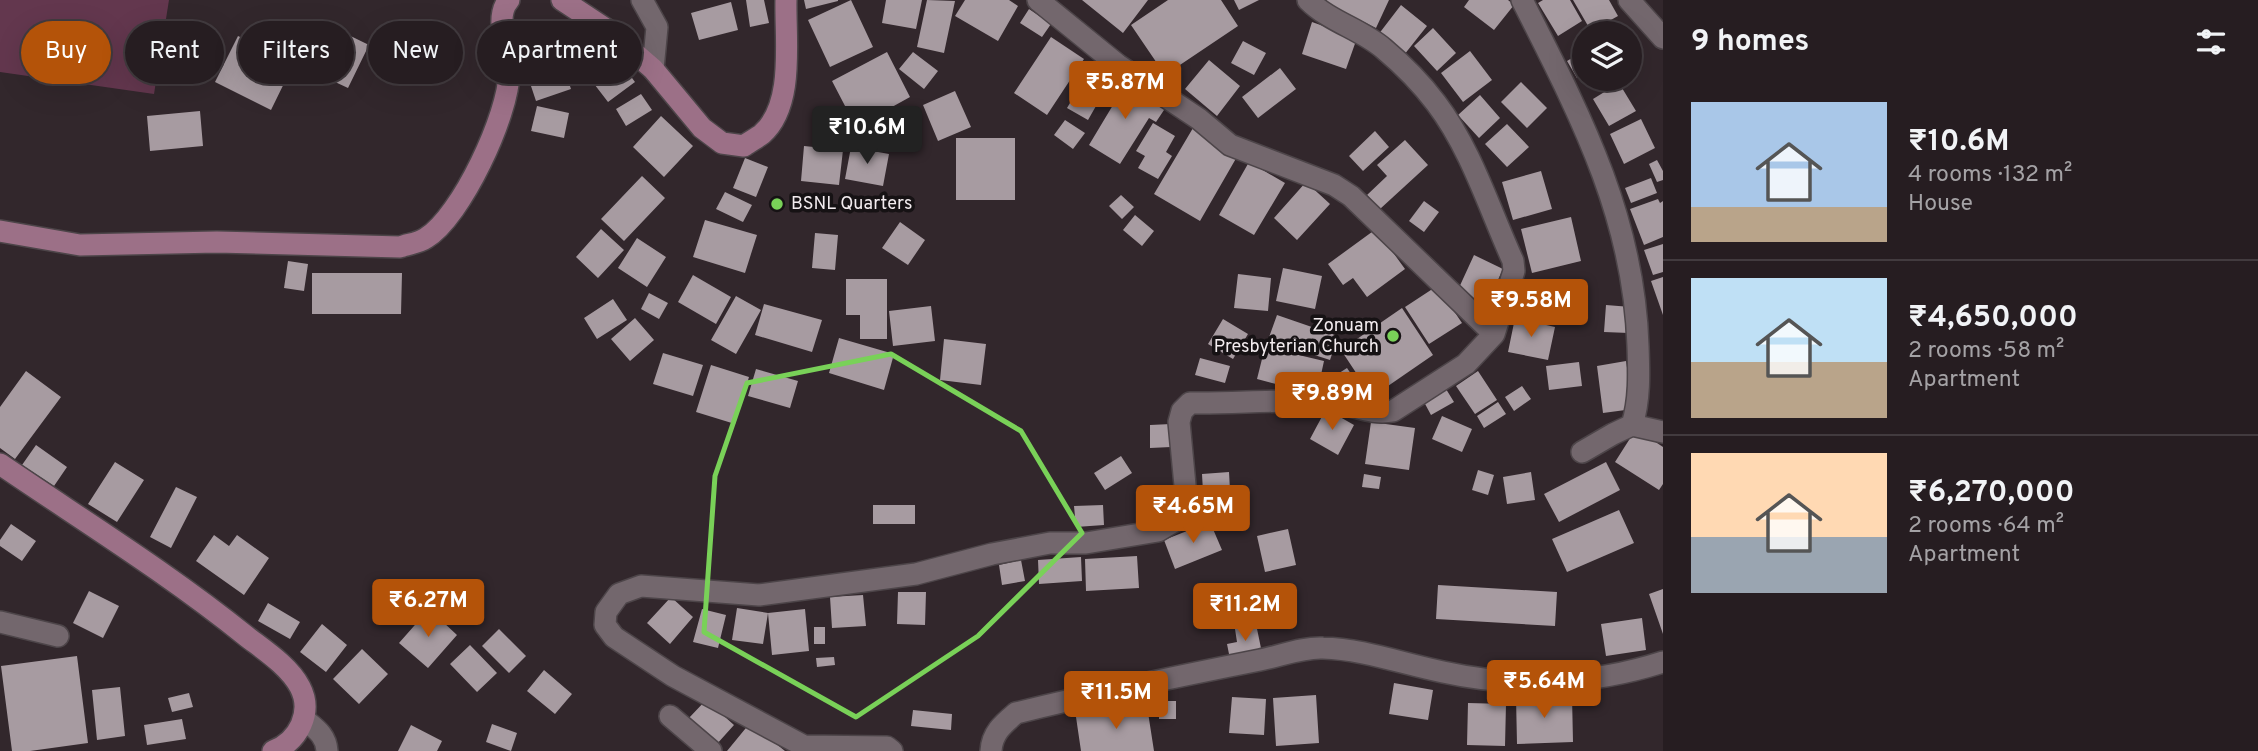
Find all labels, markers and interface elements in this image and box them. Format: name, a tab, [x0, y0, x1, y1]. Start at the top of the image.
chip: Buy	[21, 21, 111, 84]
chip: Rent	[125, 21, 224, 84]
chip: Filters	[238, 21, 354, 84]
chip: New	[368, 21, 463, 84]
chip: Apartment	[477, 21, 642, 84]
map controls	[1572, 21, 1642, 91]
button: layers	[1572, 21, 1642, 91]
icon: filters	[2192, 23, 2230, 61]
text: 9 homes	[1691, 24, 1809, 61]
pin: ₹5.87M	[1068, 61, 1182, 121]
text: ₹5.87M	[1085, 69, 1165, 98]
pin: ₹10.6M	[810, 106, 924, 166]
text: ₹10.6M	[828, 114, 906, 143]
text: ₹10.6M	[1908, 124, 2009, 161]
icon: home	[1747, 130, 1831, 214]
text: 4 rooms · 132 m²	[1908, 161, 2072, 190]
text: House	[1908, 190, 1973, 219]
place label: BSNL Quarters	[791, 193, 912, 216]
marker: BSNL Quarters	[769, 196, 785, 212]
pin: ₹9.58M	[1474, 280, 1588, 339]
text: ₹9.58M	[1490, 287, 1572, 316]
text: ₹4,650,000	[1908, 300, 2078, 337]
icon: home	[1747, 306, 1831, 390]
place label: Zonuam Presbyterian Church	[1214, 315, 1379, 359]
marker: Zonuam Presbyterian Church	[1385, 328, 1401, 344]
text: 2 rooms · 58 m²	[1908, 337, 2064, 366]
text: Apartment	[1908, 366, 2020, 395]
pin: ₹9.89M	[1275, 372, 1389, 432]
text: ₹9.89M	[1291, 380, 1373, 409]
text: ₹6,270,000	[1908, 475, 2074, 512]
icon: home	[1747, 481, 1831, 565]
pin: ₹4.65M	[1136, 486, 1250, 545]
text: ₹4.65M	[1152, 493, 1234, 522]
text: 2 rooms · 64 m²	[1908, 512, 2064, 541]
text: Apartment	[1908, 541, 2020, 570]
pin: ₹6.27M	[371, 580, 485, 639]
pin: ₹11.2M	[1188, 584, 1302, 643]
text: ₹6.27M	[388, 587, 468, 616]
text: ₹11.2M	[1209, 591, 1281, 620]
pin: ₹5.64M	[1487, 660, 1601, 720]
text: ₹5.64M	[1503, 668, 1585, 697]
pin: ₹11.5M	[1059, 672, 1173, 731]
text: ₹11.5M	[1080, 679, 1152, 708]

